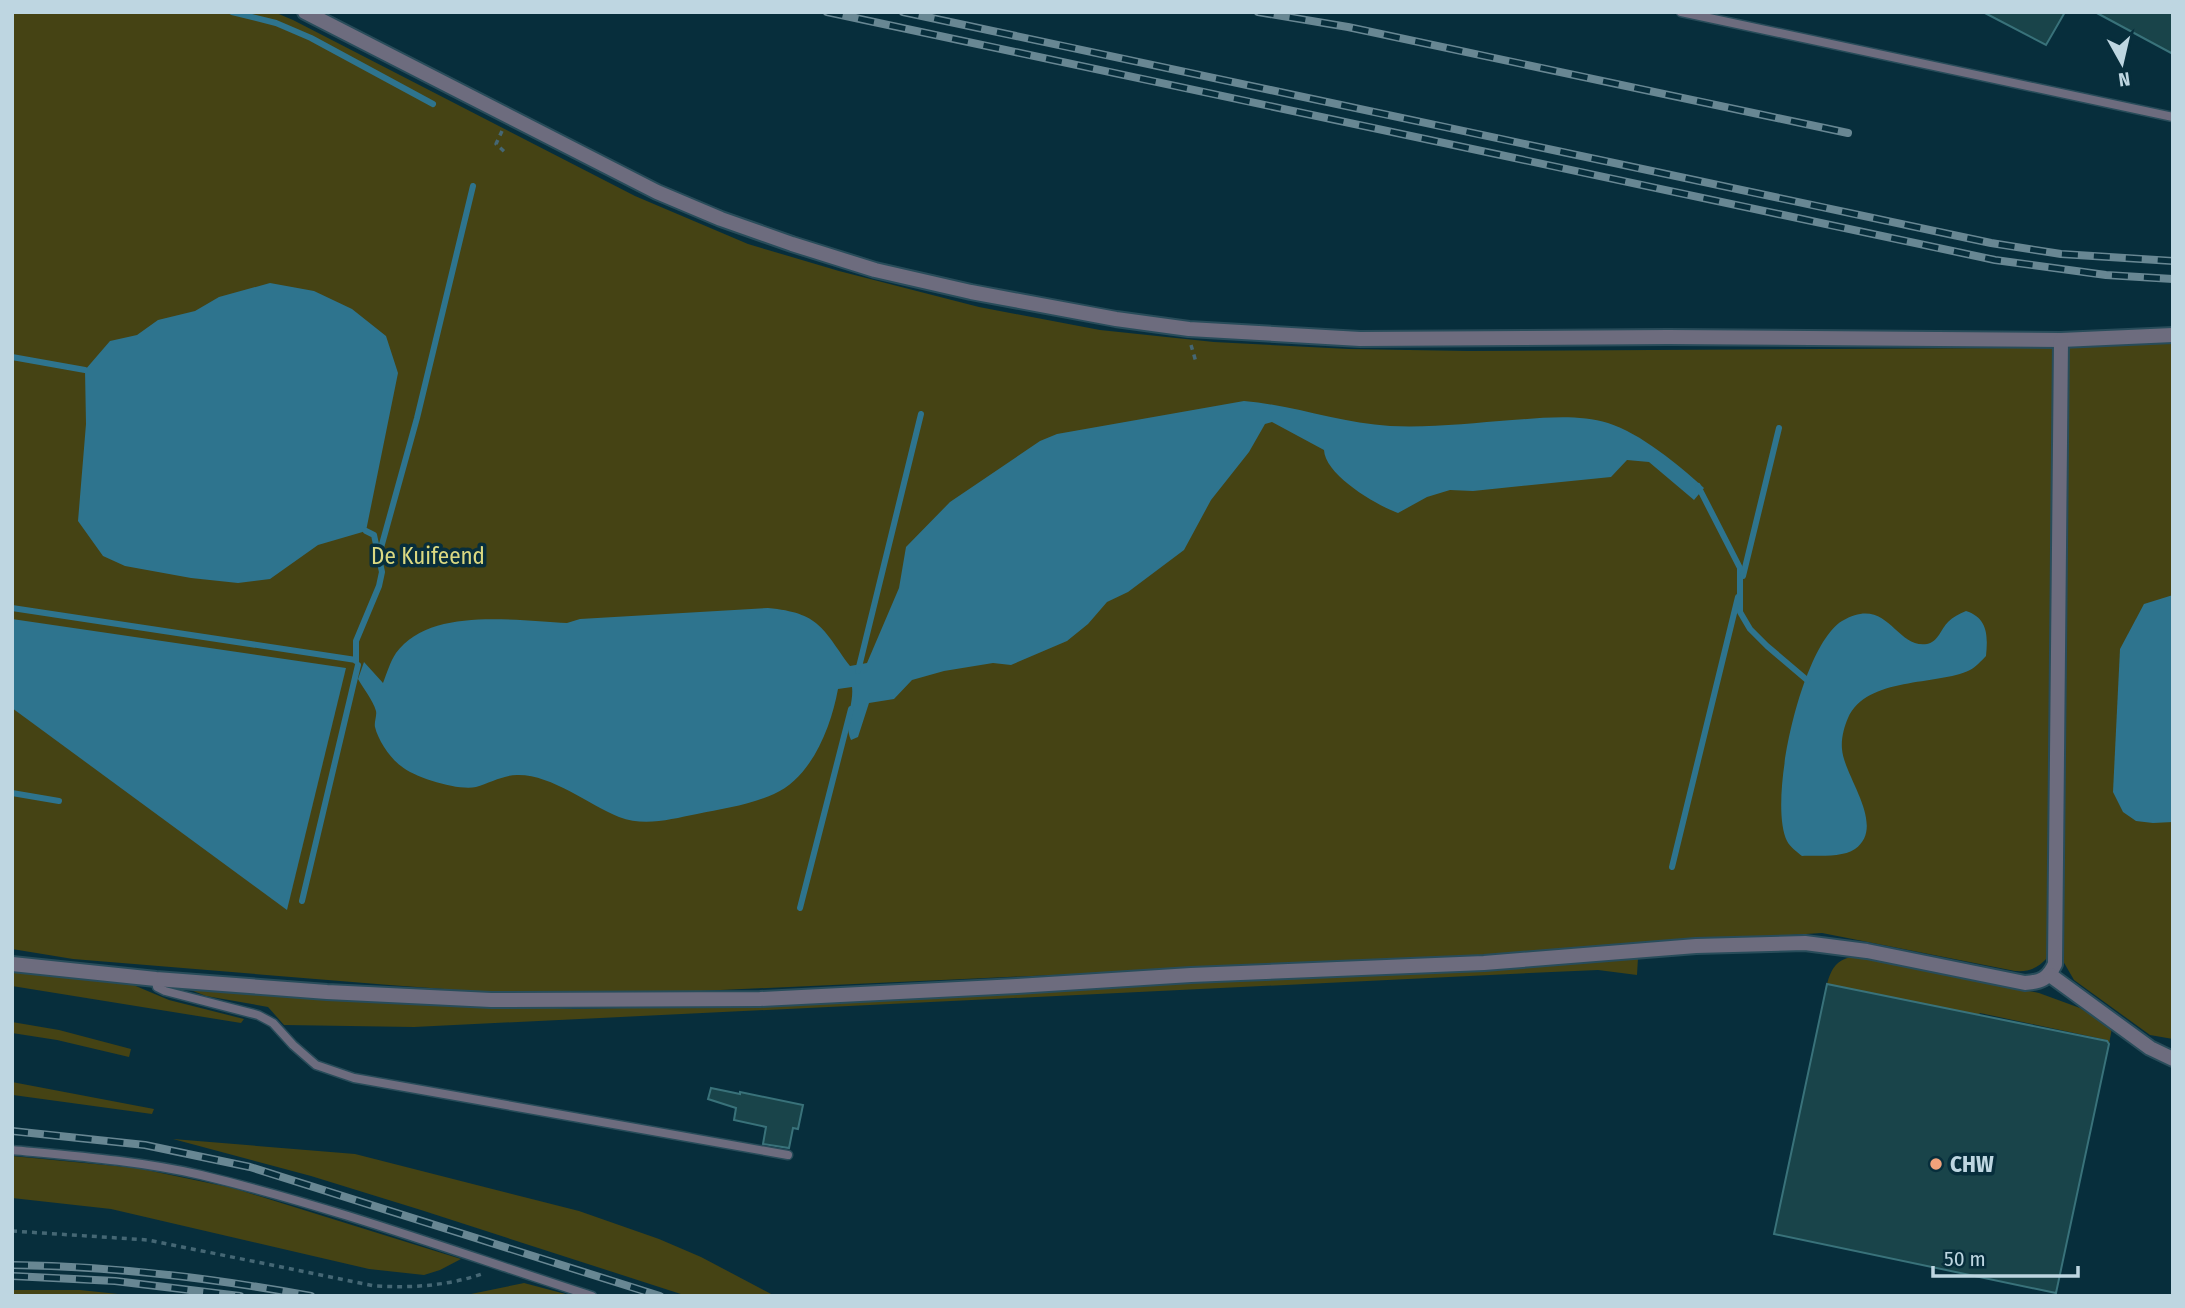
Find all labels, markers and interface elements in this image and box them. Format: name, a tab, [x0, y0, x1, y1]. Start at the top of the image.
north arrow	[2087, 28, 2157, 98]
text: N	[2117, 67, 2132, 92]
park label: De Kuifeend	[371, 542, 485, 570]
place label: CHW	[1950, 1150, 1994, 1178]
marker: CHW	[1928, 1156, 1944, 1172]
scale bar	[1933, 1234, 2078, 1278]
text: 50 m	[1944, 1246, 1986, 1272]

